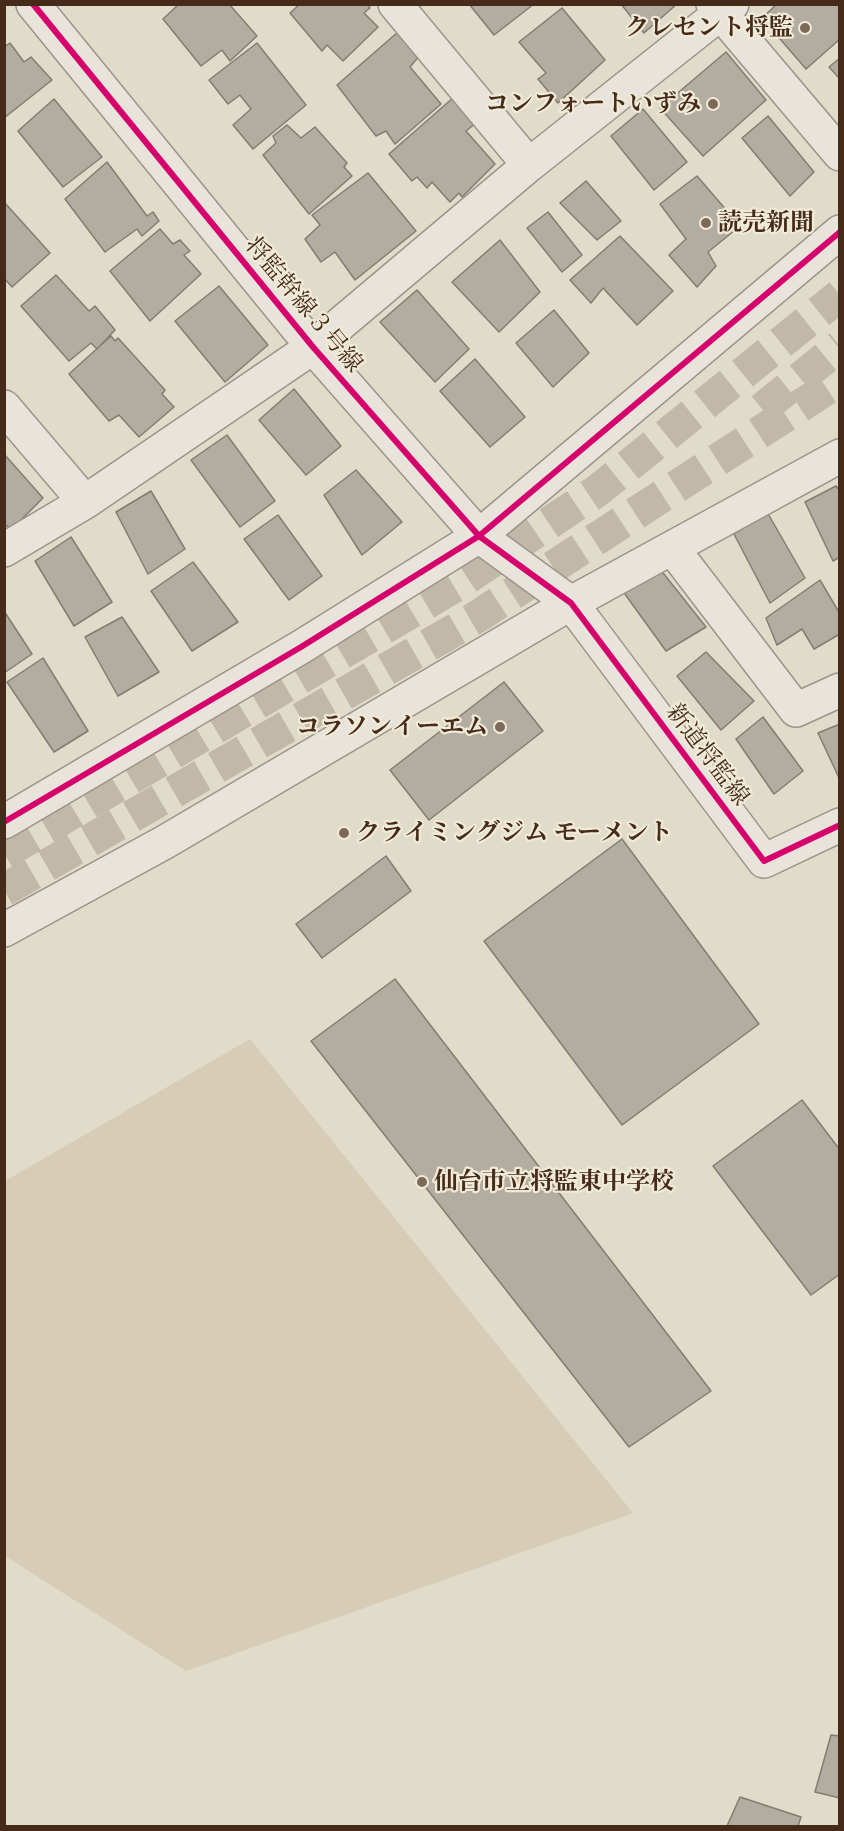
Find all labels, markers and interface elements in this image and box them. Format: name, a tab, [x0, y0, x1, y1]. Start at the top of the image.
place label: クレセント将監	[625, 14, 793, 42]
marker: クレセント将監	[798, 21, 812, 35]
place label: コンフォートいずみ	[485, 90, 701, 118]
marker: コンフォートいずみ	[706, 97, 720, 111]
place label: 読売新聞	[718, 209, 814, 237]
marker: 読売新聞	[699, 216, 713, 230]
street label: 将監幹線３号線	[238, 231, 368, 379]
street label: 新道将監線	[659, 698, 755, 812]
place label: コラソンイーエム	[296, 713, 488, 741]
marker: コラソンイーエム	[493, 720, 507, 734]
place label: クライミングジム モーメント	[356, 819, 673, 847]
marker: クライミングジム モーメント	[337, 826, 351, 840]
place label: 仙台市立将監東中学校	[434, 1168, 674, 1196]
marker: 仙台市立将監東中学校	[415, 1175, 429, 1189]

